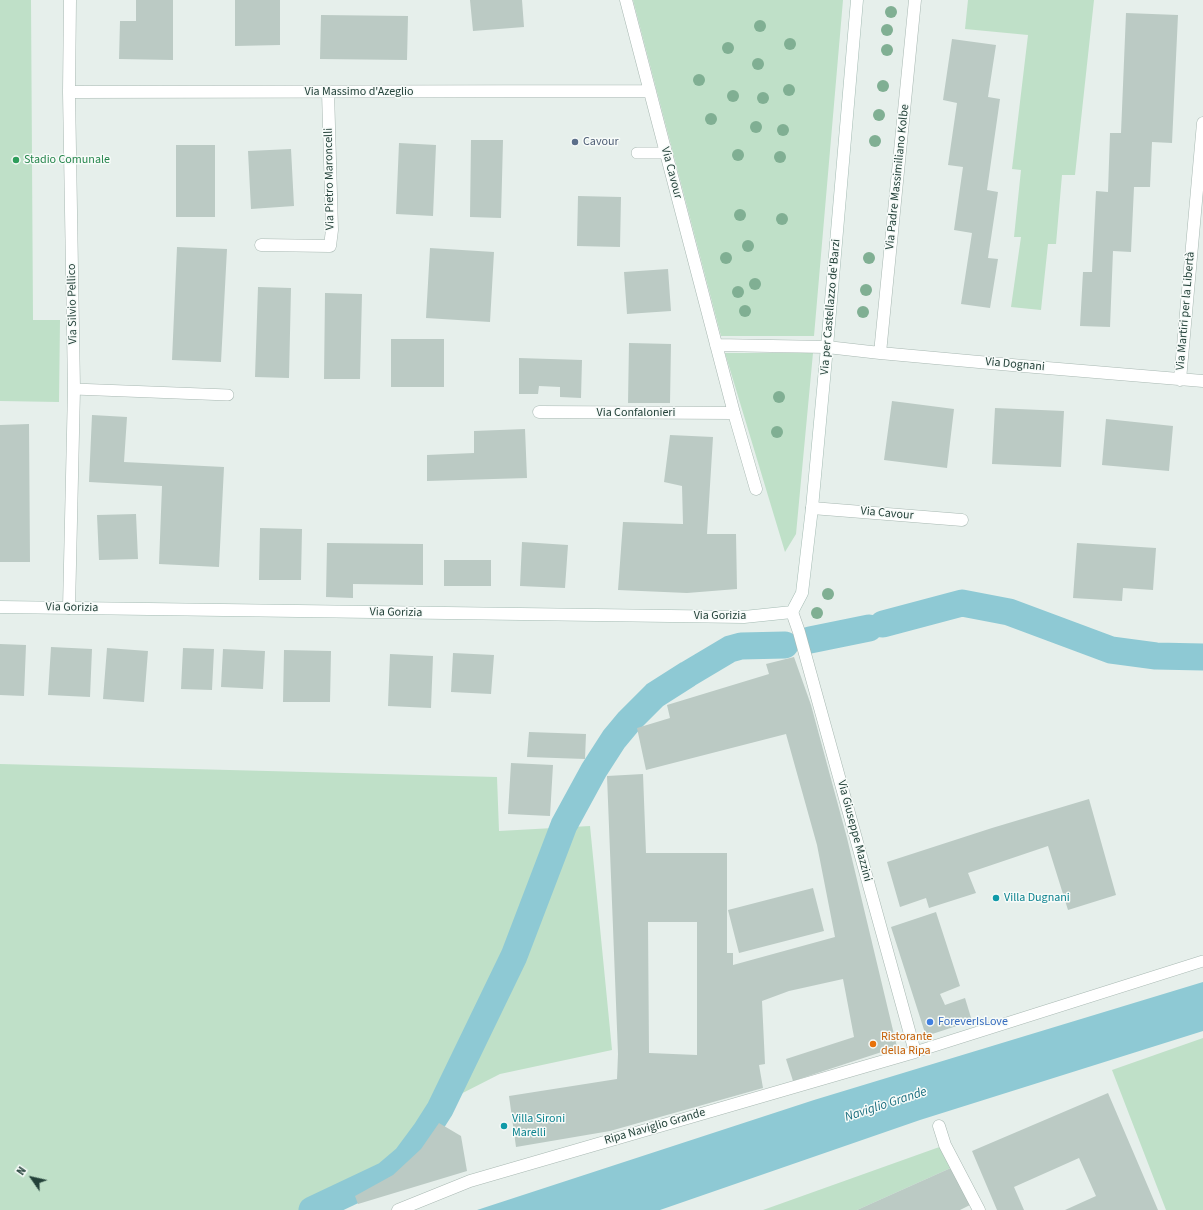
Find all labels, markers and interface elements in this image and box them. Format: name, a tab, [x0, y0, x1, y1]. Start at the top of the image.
street label: Via Massimo d'Azeglio	[304, 85, 414, 99]
street label: Via Padre Massimiliano Kolbe	[883, 104, 913, 250]
street label: Via Pietro Maroncelli	[322, 128, 338, 230]
place label: Cavour	[583, 135, 619, 149]
marker: Cavour	[570, 137, 580, 147]
street label: Via Cavour	[657, 145, 685, 201]
place label: Stadio Comunale	[24, 153, 110, 167]
marker: Stadio Comunale	[11, 155, 21, 165]
street label: Via per Castellazzo de'Barzi	[818, 238, 844, 376]
street label: Via Martiri per la Libertà	[1174, 251, 1198, 371]
street label: Via Silvio Pellico	[65, 264, 81, 344]
street label: Via Dognani	[985, 355, 1045, 375]
street label: Via Confalonieri	[597, 406, 675, 420]
street label: Via Cavour	[860, 505, 914, 523]
street label: Via Gorizia	[46, 600, 98, 616]
street label: Via Gorizia	[370, 605, 422, 621]
street label: Via Gorizia	[694, 609, 746, 623]
street label: Via Giuseppe Mazzini	[834, 779, 874, 883]
place label: Villa Dugnani	[1004, 891, 1070, 905]
marker: Villa Dugnani	[991, 893, 1001, 903]
place label: ForeverIsLove	[938, 1015, 1008, 1029]
marker: ForeverIsLove	[925, 1017, 935, 1027]
place label: Ristorante della Ripa	[881, 1030, 932, 1058]
marker: Ristorante della Ripa	[868, 1039, 878, 1049]
water label: Naviglio Grande	[843, 1084, 929, 1126]
street label: Ripa Naviglio Grande	[603, 1106, 707, 1148]
place label: Villa Sironi Marelli	[512, 1112, 565, 1140]
marker: Villa Sironi Marelli	[499, 1121, 509, 1131]
north arrow	[12, 1158, 52, 1198]
text: N	[13, 1164, 30, 1178]

